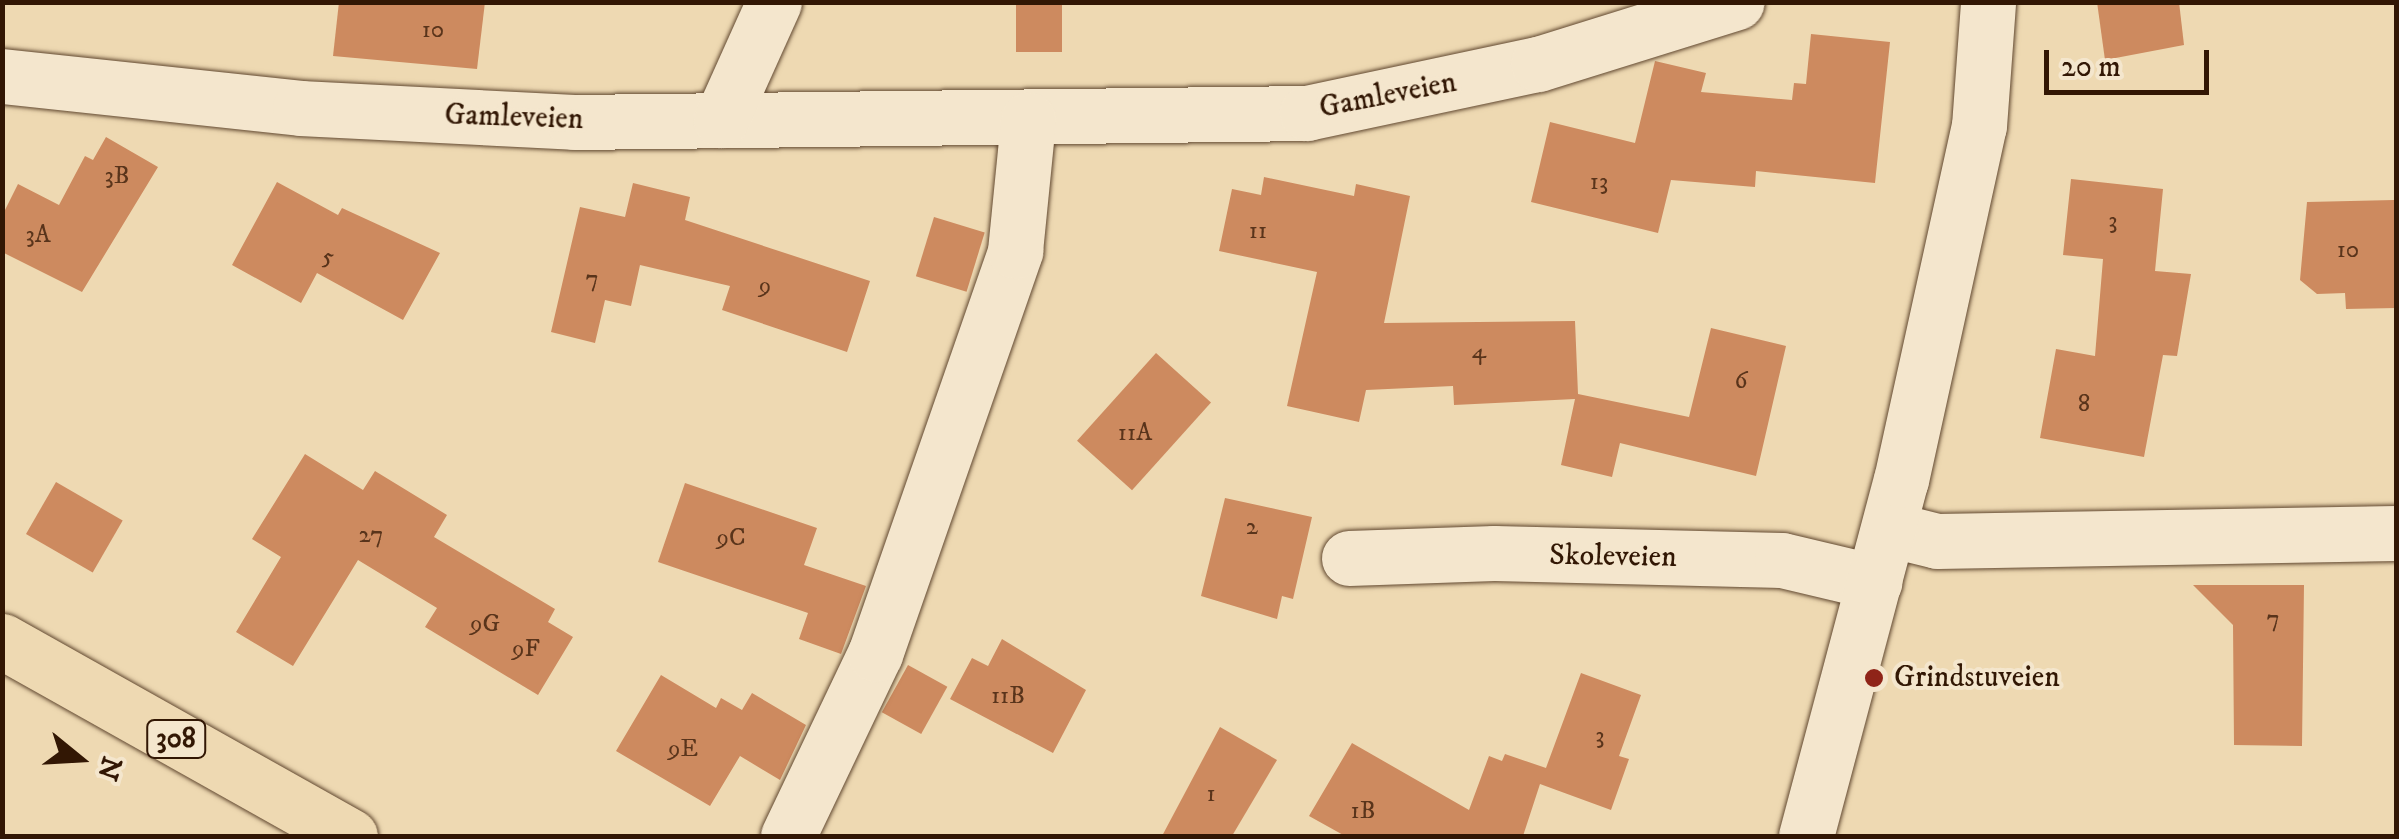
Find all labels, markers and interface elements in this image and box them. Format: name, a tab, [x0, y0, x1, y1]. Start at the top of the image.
house number: 10	[422, 15, 444, 45]
scale bar	[2049, 30, 2214, 92]
text: 20 m	[2061, 49, 2121, 86]
street label: Gamleveien	[1316, 65, 1460, 127]
street label: Gamleveien	[444, 98, 584, 138]
house number: 3B	[104, 161, 130, 191]
house number: 13	[1590, 167, 1608, 197]
house number: 3	[2108, 206, 2118, 236]
house number: 11	[1249, 216, 1267, 246]
house number: 3A	[25, 220, 51, 250]
house number: 10	[2337, 235, 2359, 265]
house number: 5	[322, 242, 334, 272]
house number: 7	[585, 264, 599, 294]
house number: 9	[759, 271, 771, 301]
house number: 4	[1472, 336, 1486, 366]
house number: 6	[1734, 366, 1748, 396]
house number: 8	[2078, 389, 2090, 419]
house number: 11A	[1118, 418, 1152, 448]
house number: 2	[1246, 512, 1258, 542]
house number: 27	[359, 520, 383, 550]
house number: 9C	[716, 523, 746, 553]
street label: Skoleveien	[1549, 538, 1677, 576]
house number: 7	[2266, 604, 2280, 634]
house number: 9G	[470, 609, 500, 639]
house number: 9F	[512, 634, 540, 664]
place label: Grindstuveien	[1894, 660, 2060, 696]
marker: Grindstuveien	[1863, 667, 1885, 689]
house number: 11B	[991, 681, 1025, 711]
north arrow	[30, 709, 130, 809]
road number: 308	[146, 716, 206, 762]
house number: 3	[1595, 721, 1605, 751]
house number: 9E	[668, 734, 698, 764]
text: N	[89, 752, 129, 785]
house number: 1	[1206, 779, 1216, 809]
house number: 1B	[1350, 796, 1376, 826]

